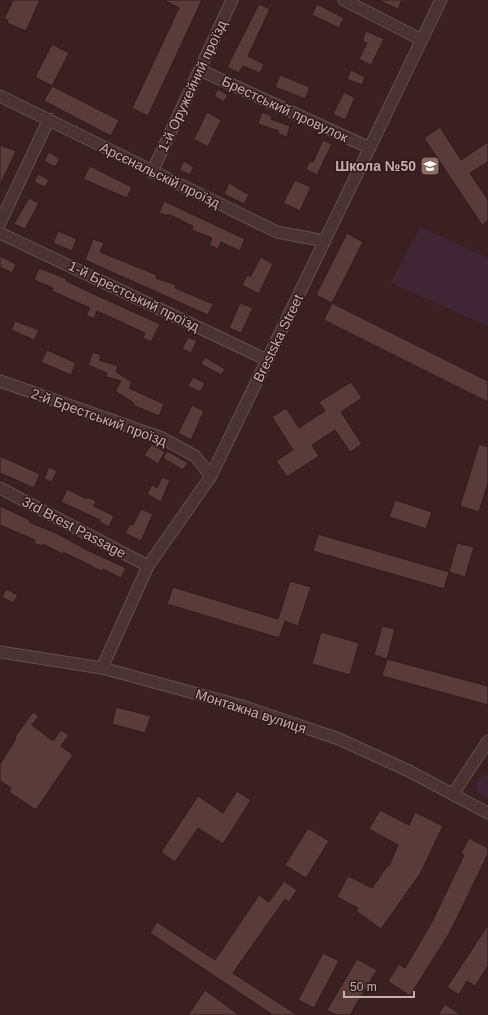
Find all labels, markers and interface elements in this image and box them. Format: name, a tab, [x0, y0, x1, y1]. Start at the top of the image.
street label: 1-й Оружейний проїзд	[154, 18, 230, 154]
street label: Брестський провулок	[219, 73, 351, 146]
street label: Арсєнальскій проїзд	[97, 139, 223, 211]
school or university icon: Школа №50	[419, 155, 441, 177]
place label: Школа №50	[335, 158, 416, 174]
street label: 1-й Брестський проїзд	[66, 257, 202, 335]
street label: Brestska Street	[250, 291, 306, 385]
street label: 2-й Брестський проїзд	[29, 385, 169, 449]
street label: 3rd Brest Passage	[19, 493, 129, 561]
street label: Монтажна вулиця	[194, 686, 308, 736]
scale bar	[344, 973, 414, 999]
text: 50 m	[350, 980, 377, 994]

